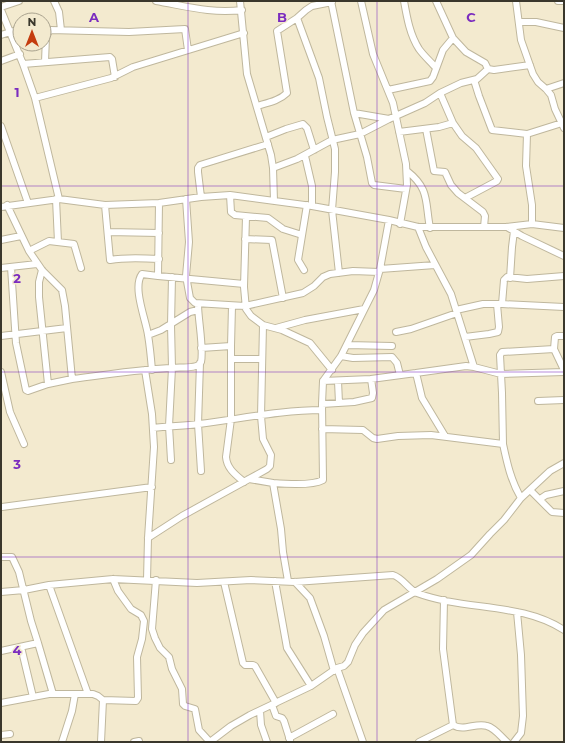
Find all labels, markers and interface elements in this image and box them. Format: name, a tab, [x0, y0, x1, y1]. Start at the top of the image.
text: A	[88, 9, 100, 25]
text: B	[277, 9, 287, 25]
text: C	[466, 9, 476, 25]
north arrow	[12, 12, 52, 52]
text: N	[28, 15, 36, 29]
text: 1	[14, 84, 20, 100]
text: 2	[13, 270, 21, 286]
text: 3	[12, 456, 21, 472]
text: 4	[13, 642, 22, 658]

